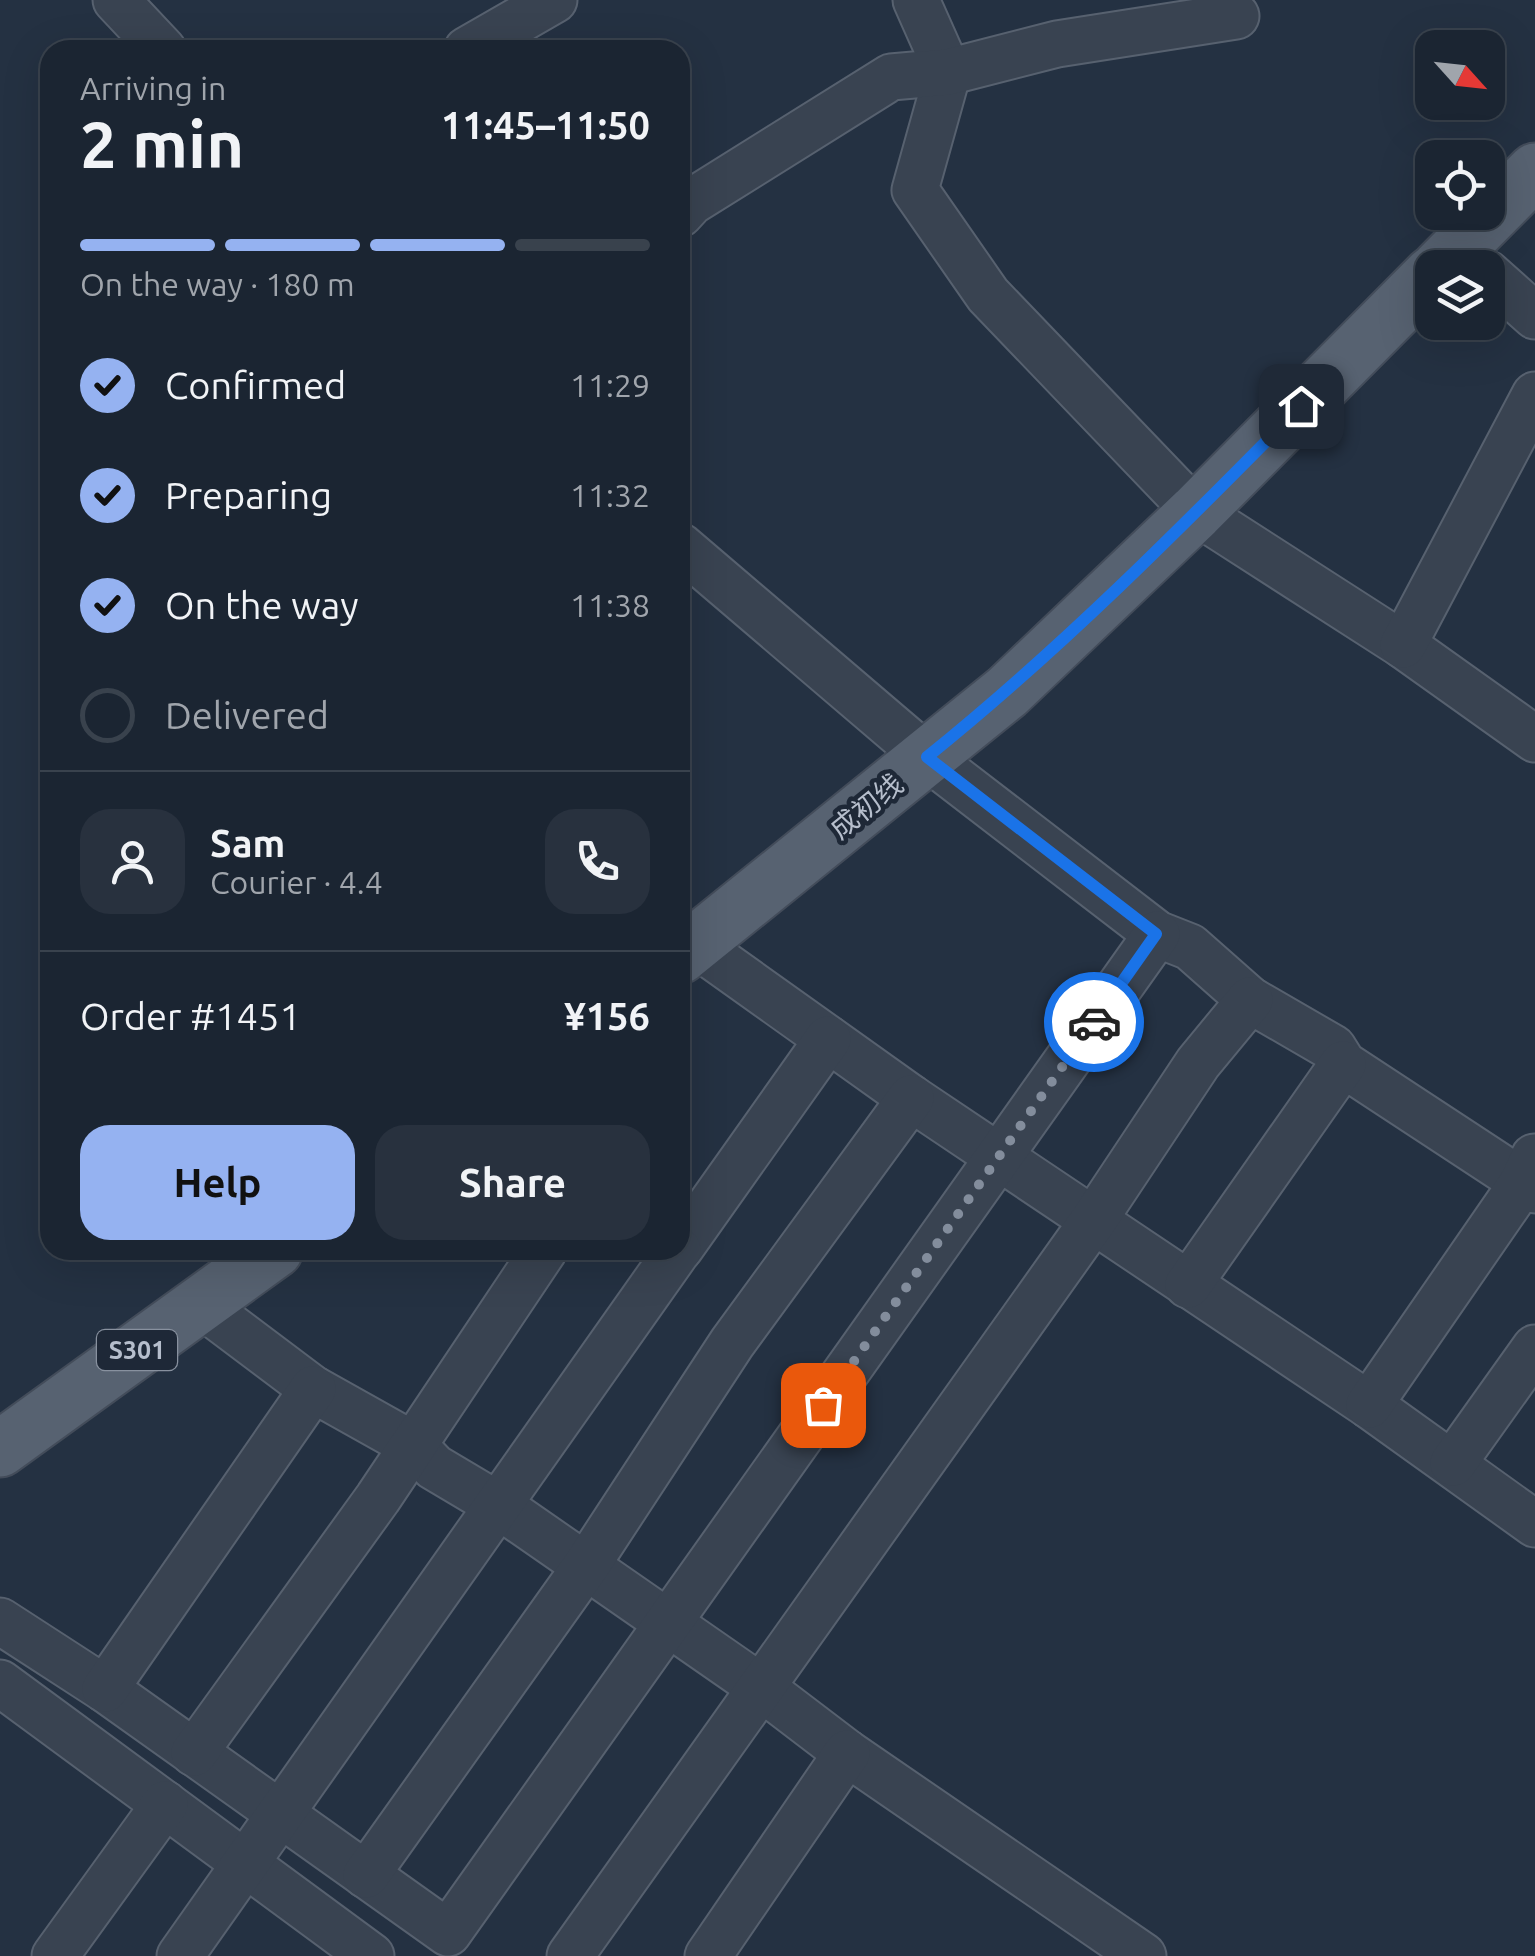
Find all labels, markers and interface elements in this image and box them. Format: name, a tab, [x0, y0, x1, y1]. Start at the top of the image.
north arrow	[1415, 30, 1505, 120]
map controls	[1415, 30, 1505, 340]
text: Arriving in	[80, 70, 226, 106]
text: 11:45–11:50	[441, 104, 650, 146]
text: 2 min	[80, 107, 244, 180]
button: locate	[1415, 140, 1505, 230]
button: layers	[1415, 250, 1505, 340]
text: On the way · 180 m	[80, 266, 355, 302]
icon: check	[80, 358, 135, 413]
text: Confirmed	[165, 364, 346, 406]
pin	[1259, 364, 1344, 449]
text: 11:29	[570, 367, 650, 403]
icon: home	[1274, 379, 1329, 434]
icon: check	[80, 468, 135, 523]
text: Preparing	[165, 474, 332, 516]
text: 11:32	[570, 477, 650, 513]
icon: check	[80, 578, 135, 633]
text: On the way	[165, 584, 358, 626]
text: 11:38	[570, 587, 650, 623]
text: Delivered	[165, 694, 329, 736]
street label: 成初线	[824, 768, 908, 844]
button: person	[80, 809, 185, 914]
button: phone	[545, 809, 650, 914]
text: Sam	[210, 822, 285, 864]
text: Courier · 4.4	[210, 864, 383, 900]
courier	[1044, 972, 1144, 1072]
text: Order #1451	[80, 995, 301, 1037]
text: ¥156	[564, 995, 650, 1037]
icon: car	[1067, 995, 1122, 1050]
button: Help	[80, 1125, 355, 1240]
button: Share	[375, 1125, 650, 1240]
road number: S301	[97, 1330, 177, 1370]
pin	[781, 1363, 866, 1448]
icon: bag	[796, 1378, 851, 1433]

